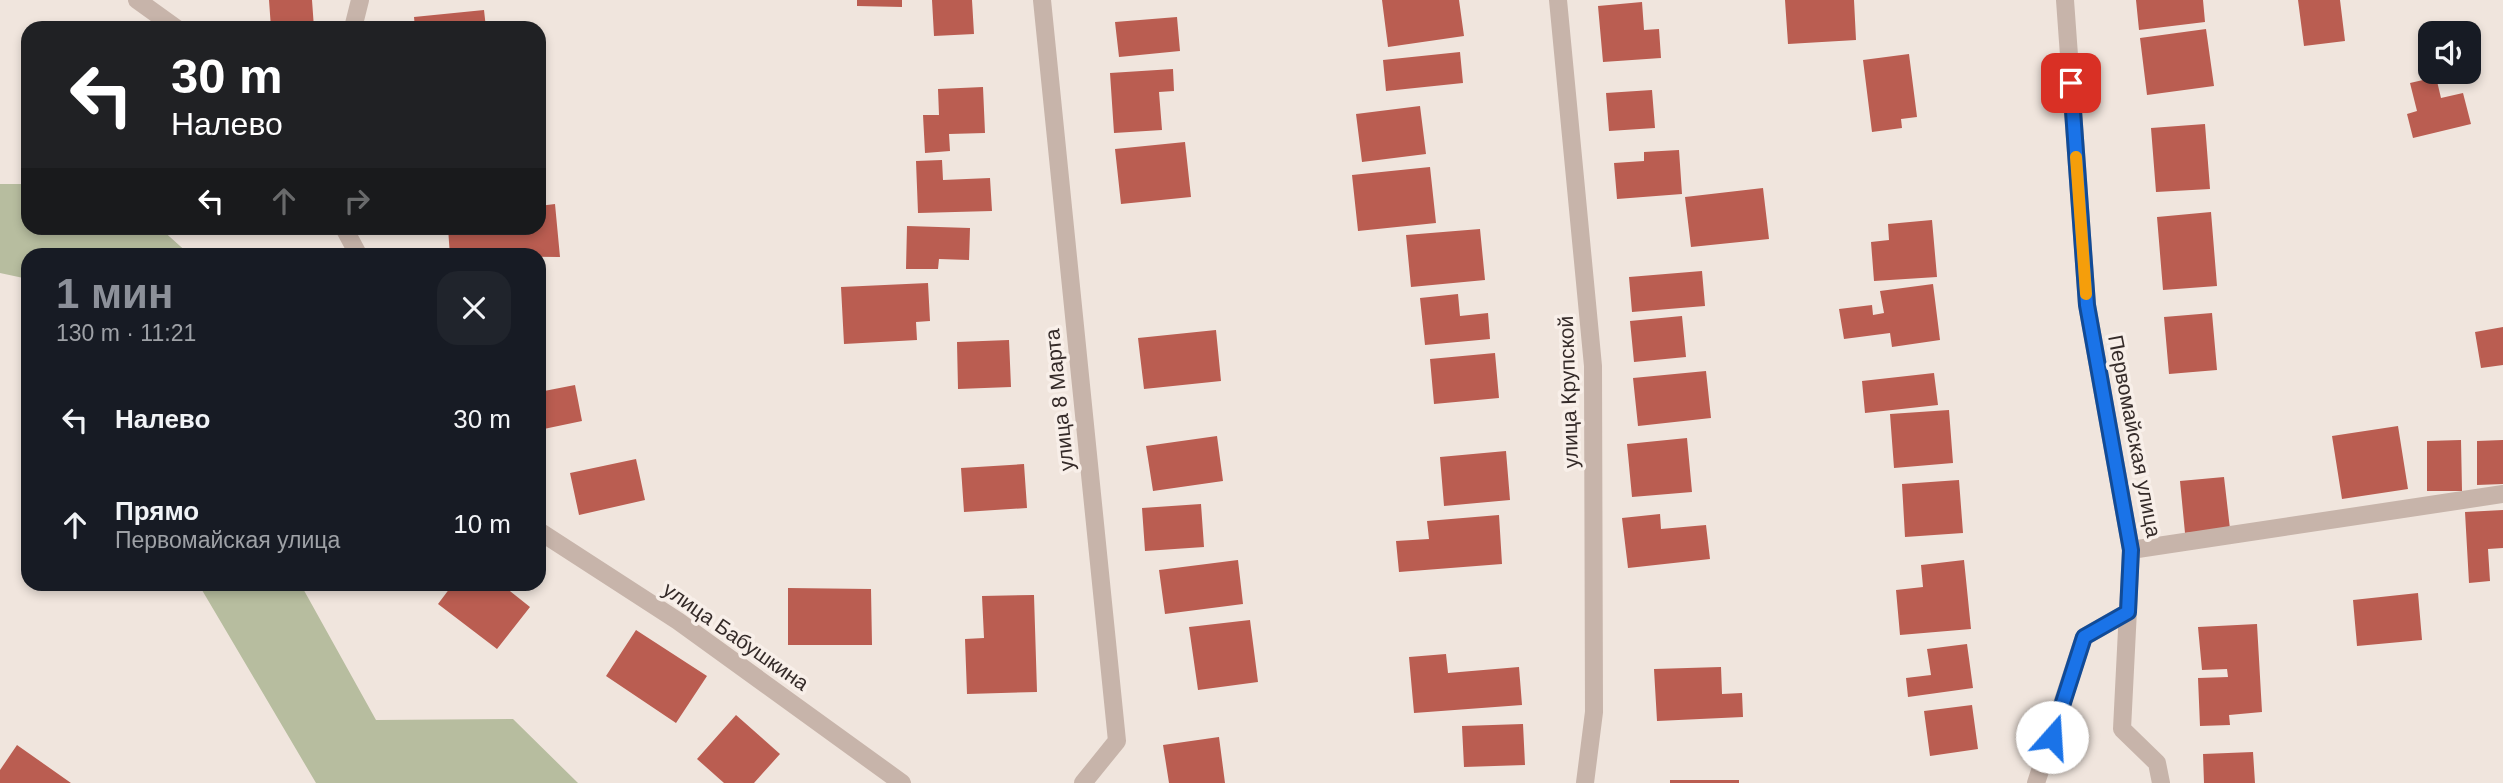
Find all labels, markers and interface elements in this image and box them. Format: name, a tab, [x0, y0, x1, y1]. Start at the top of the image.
map controls	[2418, 21, 2481, 84]
button: sound	[2418, 21, 2481, 84]
icon: left	[56, 49, 147, 140]
text: 30 m	[171, 49, 283, 103]
pin	[2041, 53, 2101, 113]
icon: arrive	[2052, 64, 2090, 102]
text: Налево	[171, 106, 283, 142]
icon: left	[192, 182, 230, 220]
icon: ahead	[265, 182, 303, 220]
icon: right	[338, 182, 376, 220]
text: 1 мин	[56, 270, 173, 317]
button: close	[437, 271, 511, 345]
street label: улица Крупской	[1554, 315, 1582, 469]
text: 130 m · 11:21	[56, 320, 196, 346]
street label: улица 8 Марта	[1040, 327, 1078, 472]
street label: Первомайская улица	[2104, 333, 2166, 539]
icon: left	[56, 401, 94, 439]
text: Налево	[115, 404, 210, 434]
text: 30 m	[453, 404, 511, 434]
text: Прямо	[115, 496, 199, 526]
icon: ahead	[56, 506, 94, 544]
text: 10 m	[453, 509, 511, 539]
text: Первомайская улица	[115, 527, 340, 553]
street label: улица Бабушкина	[659, 577, 813, 695]
position arrow	[2015, 700, 2089, 774]

